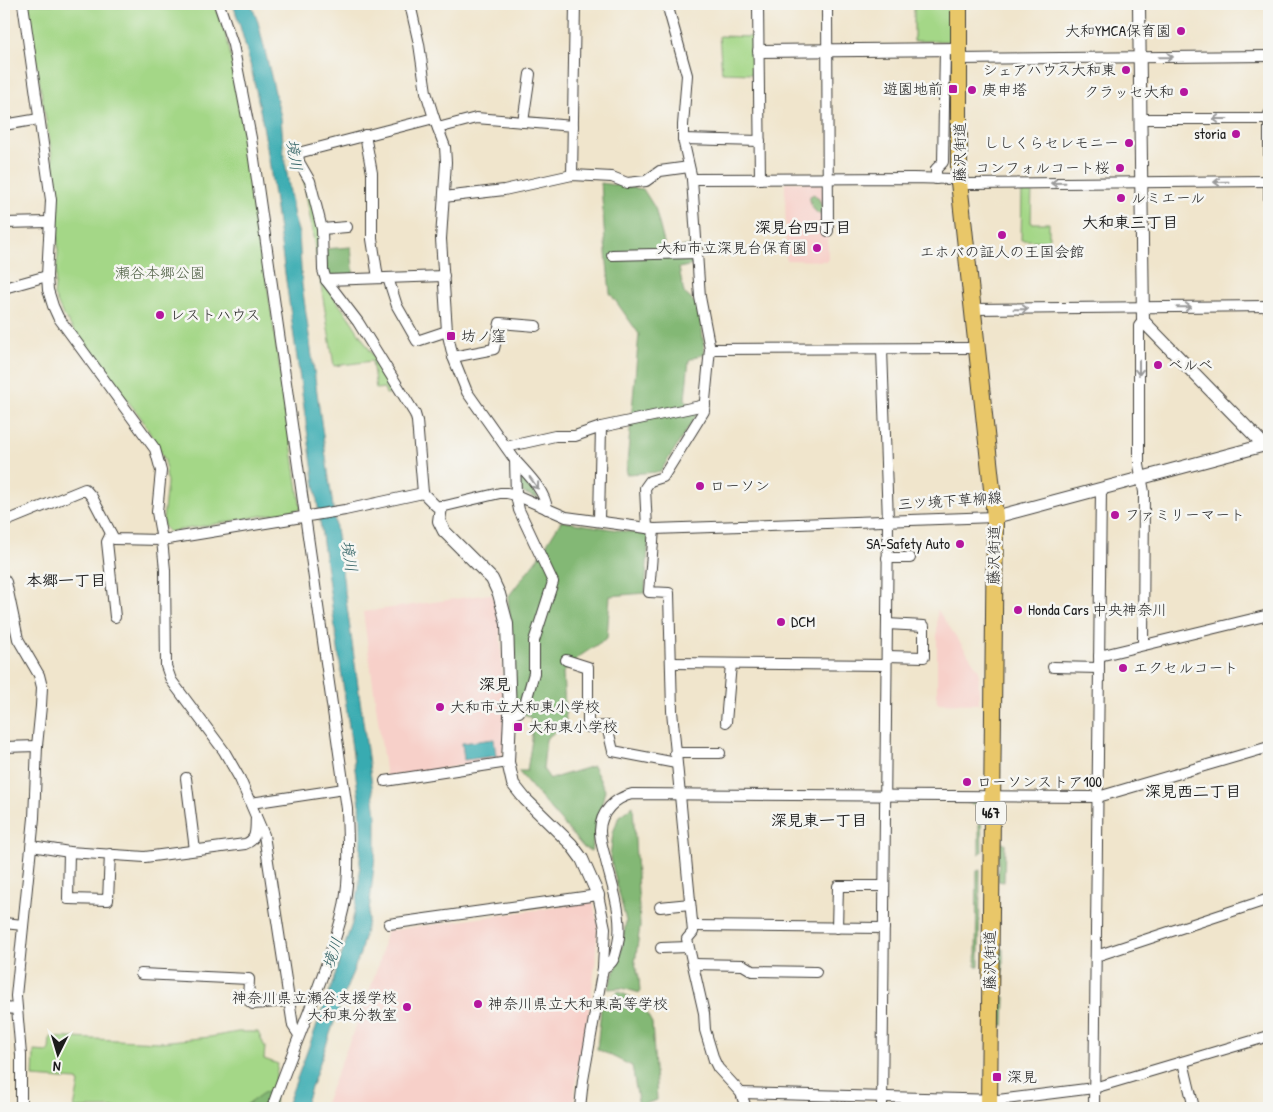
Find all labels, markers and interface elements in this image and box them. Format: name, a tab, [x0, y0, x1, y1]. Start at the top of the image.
place label: 大和YMCA保育園	[1065, 20, 1171, 41]
marker: 大和YMCA保育園	[1175, 25, 1187, 37]
one-way arrow	[1157, 52, 1173, 62]
place label: シェアハウス大和東	[982, 59, 1116, 80]
marker: シェアハウス大和東	[1120, 64, 1132, 76]
place label: 遊園地前	[883, 78, 943, 99]
place label: 庚申塔	[982, 79, 1027, 100]
place label: クラッセ大和	[1084, 81, 1174, 102]
marker: 遊園地前	[947, 83, 959, 95]
marker: 庚申塔	[966, 84, 978, 96]
marker: クラッセ大和	[1178, 86, 1190, 98]
one-way arrow	[1212, 114, 1228, 124]
street label: 藤沢街道	[949, 122, 970, 182]
place label: storia	[1194, 123, 1226, 144]
marker: storia	[1230, 128, 1242, 140]
place label: ししくらセレモニー	[984, 132, 1119, 153]
marker: ししくらセレモニー	[1123, 137, 1135, 149]
water label: 境川	[282, 138, 308, 172]
place label: コンフォルコート桜	[975, 157, 1110, 178]
marker: コンフォルコート桜	[1114, 162, 1126, 174]
one-way arrow	[1213, 177, 1229, 187]
one-way arrow	[1050, 179, 1066, 188]
place label: ルミエール	[1131, 187, 1205, 208]
marker: ルミエール	[1115, 192, 1127, 204]
district label: 大和東三丁目	[1082, 211, 1178, 233]
district label: 深見台四丁目	[755, 216, 851, 238]
marker: エホバの証人の王国会館	[996, 229, 1008, 241]
place label: 大和市立深見台保育園	[657, 237, 807, 258]
place label: エホバの証人の王国会館	[919, 241, 1085, 262]
marker: 大和市立深見台保育園	[811, 242, 823, 254]
park label: 瀬谷本郷公園	[115, 262, 205, 283]
one-way arrow	[1176, 302, 1192, 312]
place label: レストハウス	[170, 304, 260, 325]
one-way arrow	[1013, 304, 1029, 314]
marker: レストハウス	[154, 309, 166, 321]
place label: 坊ノ窪	[461, 325, 506, 346]
marker: 坊ノ窪	[445, 330, 457, 342]
place label: ベルベ	[1168, 354, 1213, 375]
marker: ベルベ	[1152, 359, 1164, 371]
one-way arrow	[1134, 360, 1144, 376]
place label: ローソン	[710, 475, 770, 496]
one-way arrow	[529, 476, 539, 490]
marker: ローソン	[694, 480, 706, 492]
street label: 三ツ境下草柳線	[897, 486, 1003, 515]
place label: ファミリーマート	[1125, 504, 1245, 525]
marker: ファミリーマート	[1109, 509, 1121, 521]
street label: 藤沢街道	[982, 525, 1005, 585]
place label: SA-Safety Auto	[866, 533, 950, 554]
water label: 境川	[337, 538, 363, 574]
marker: SA-Safety Auto	[954, 538, 966, 550]
district label: 本郷一丁目	[26, 569, 106, 591]
place label: Honda Cars 中央神奈川	[1028, 599, 1167, 620]
marker: Honda Cars 中央神奈川	[1012, 604, 1024, 616]
place label: DCM	[791, 611, 815, 632]
marker: DCM	[775, 616, 787, 628]
place label: エクセルコート	[1133, 657, 1239, 678]
marker: エクセルコート	[1117, 662, 1129, 674]
district label: 深見	[479, 673, 511, 695]
place label: 大和市立大和東小学校	[450, 696, 600, 717]
marker: 大和市立大和東小学校	[434, 701, 446, 713]
place label: 大和東小学校	[528, 716, 618, 737]
marker: 大和東小学校	[512, 721, 524, 733]
place label: ローソンストア100	[977, 771, 1102, 792]
marker: ローソンストア100	[961, 776, 973, 788]
district label: 深見西二丁目	[1145, 780, 1241, 802]
road number: 467	[976, 801, 1006, 824]
district label: 深見東一丁目	[771, 809, 867, 831]
street label: 藤沢街道	[979, 930, 1000, 990]
water label: 境川	[316, 934, 348, 972]
place label: 神奈川県立瀬谷支援学校 大和東分教室	[232, 987, 397, 1025]
place label: 神奈川県立大和東高等学校	[488, 993, 668, 1014]
marker: 神奈川県立大和東高等学校	[472, 998, 484, 1010]
marker: 神奈川県立瀬谷支援学校 大和東分教室	[401, 1001, 413, 1013]
north arrow	[32, 1030, 82, 1080]
text: N	[52, 1058, 61, 1077]
place label: 深見	[1007, 1066, 1037, 1087]
marker: 深見	[991, 1071, 1003, 1083]

